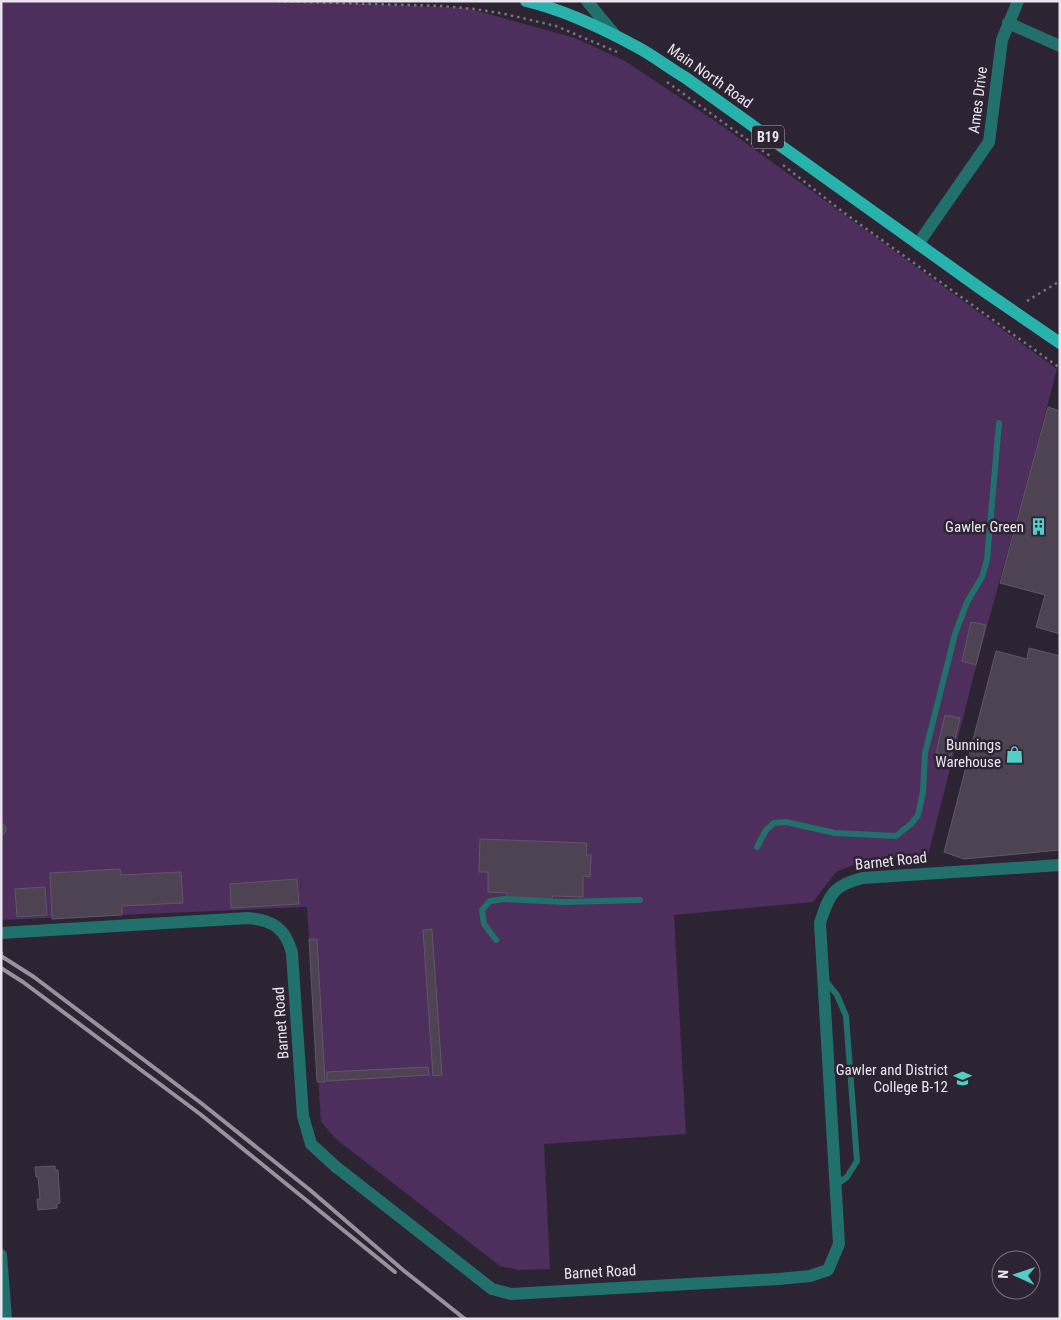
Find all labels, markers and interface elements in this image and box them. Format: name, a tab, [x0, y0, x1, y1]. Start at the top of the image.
street label: Main North Road	[664, 40, 756, 112]
street label: Ames Drive	[965, 66, 991, 134]
road number: B19	[752, 125, 784, 148]
building icon: Gawler Green	[1028, 517, 1048, 537]
place label: Gawler Green	[945, 518, 1024, 536]
place label: Bunnings Warehouse	[935, 736, 1001, 771]
shop icon: Bunnings Warehouse	[1005, 744, 1025, 764]
street label: Barnet Road	[854, 848, 928, 874]
street label: Barnet Road	[270, 986, 292, 1060]
place label: Gawler and District College B-12	[836, 1061, 948, 1096]
school or university icon: Gawler and District College B-12	[952, 1069, 972, 1089]
north arrow	[991, 1250, 1041, 1300]
street label: Barnet Road	[563, 1261, 637, 1283]
text: N	[995, 1270, 1011, 1279]

